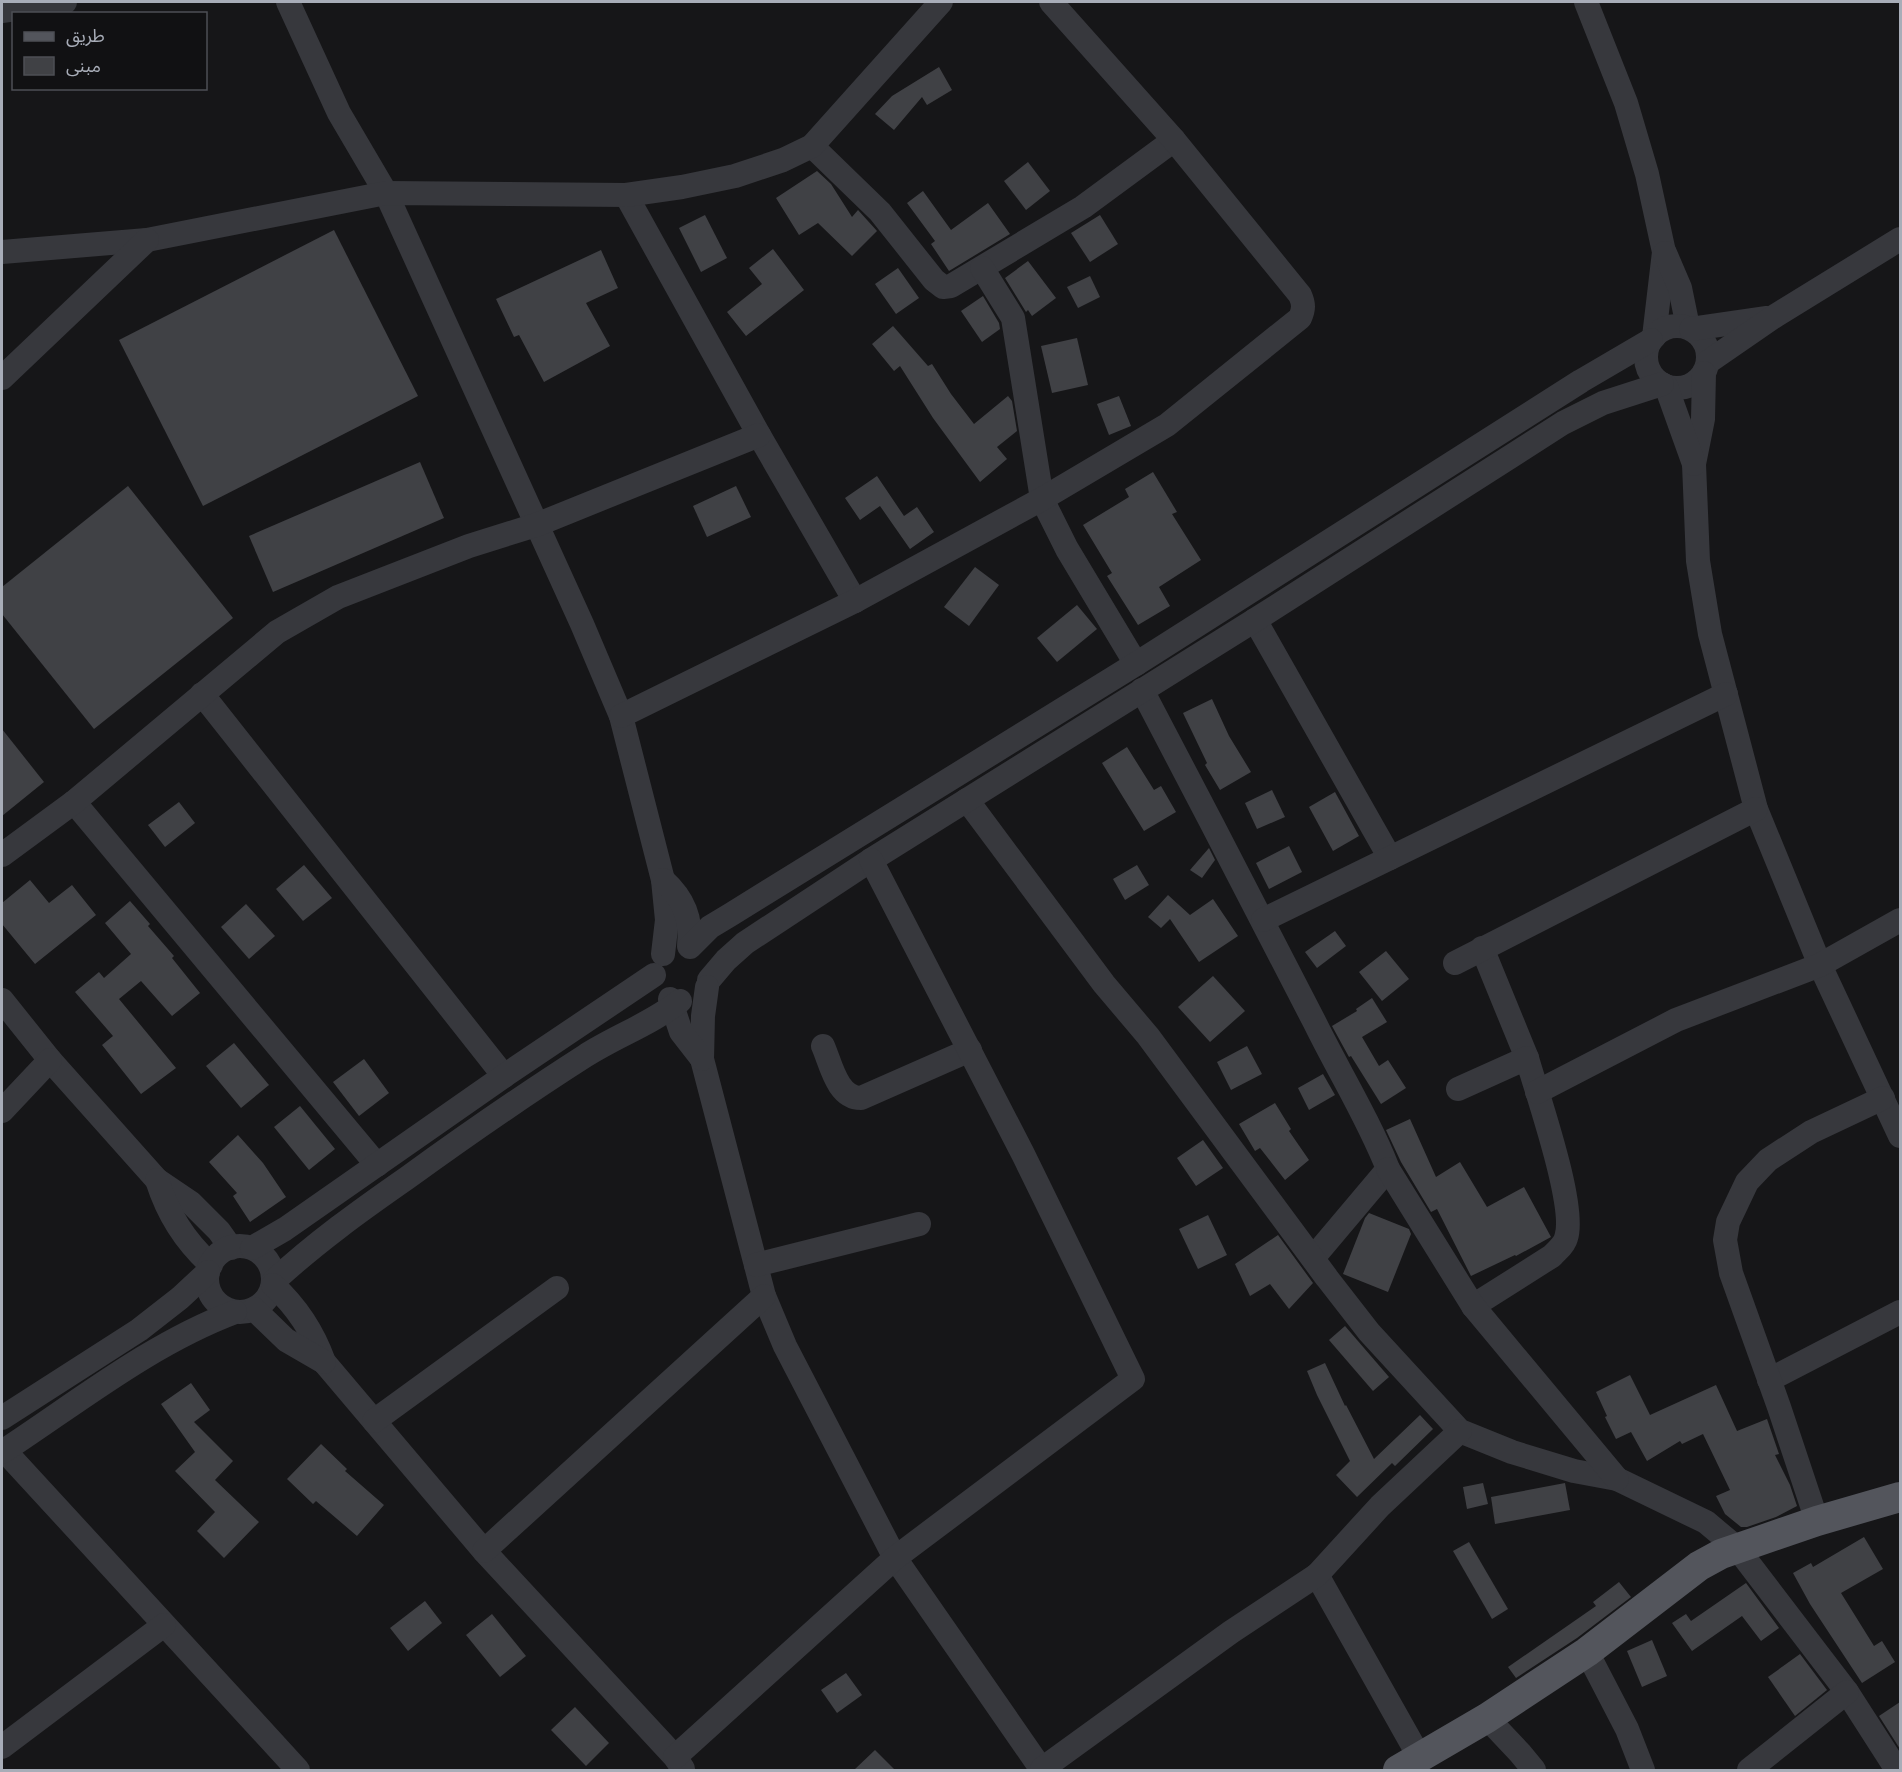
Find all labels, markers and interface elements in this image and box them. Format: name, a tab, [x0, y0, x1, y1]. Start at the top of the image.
legend	[12, 12, 207, 90]
text: طريق	[66, 23, 105, 47]
text: مبنى	[66, 53, 101, 77]

